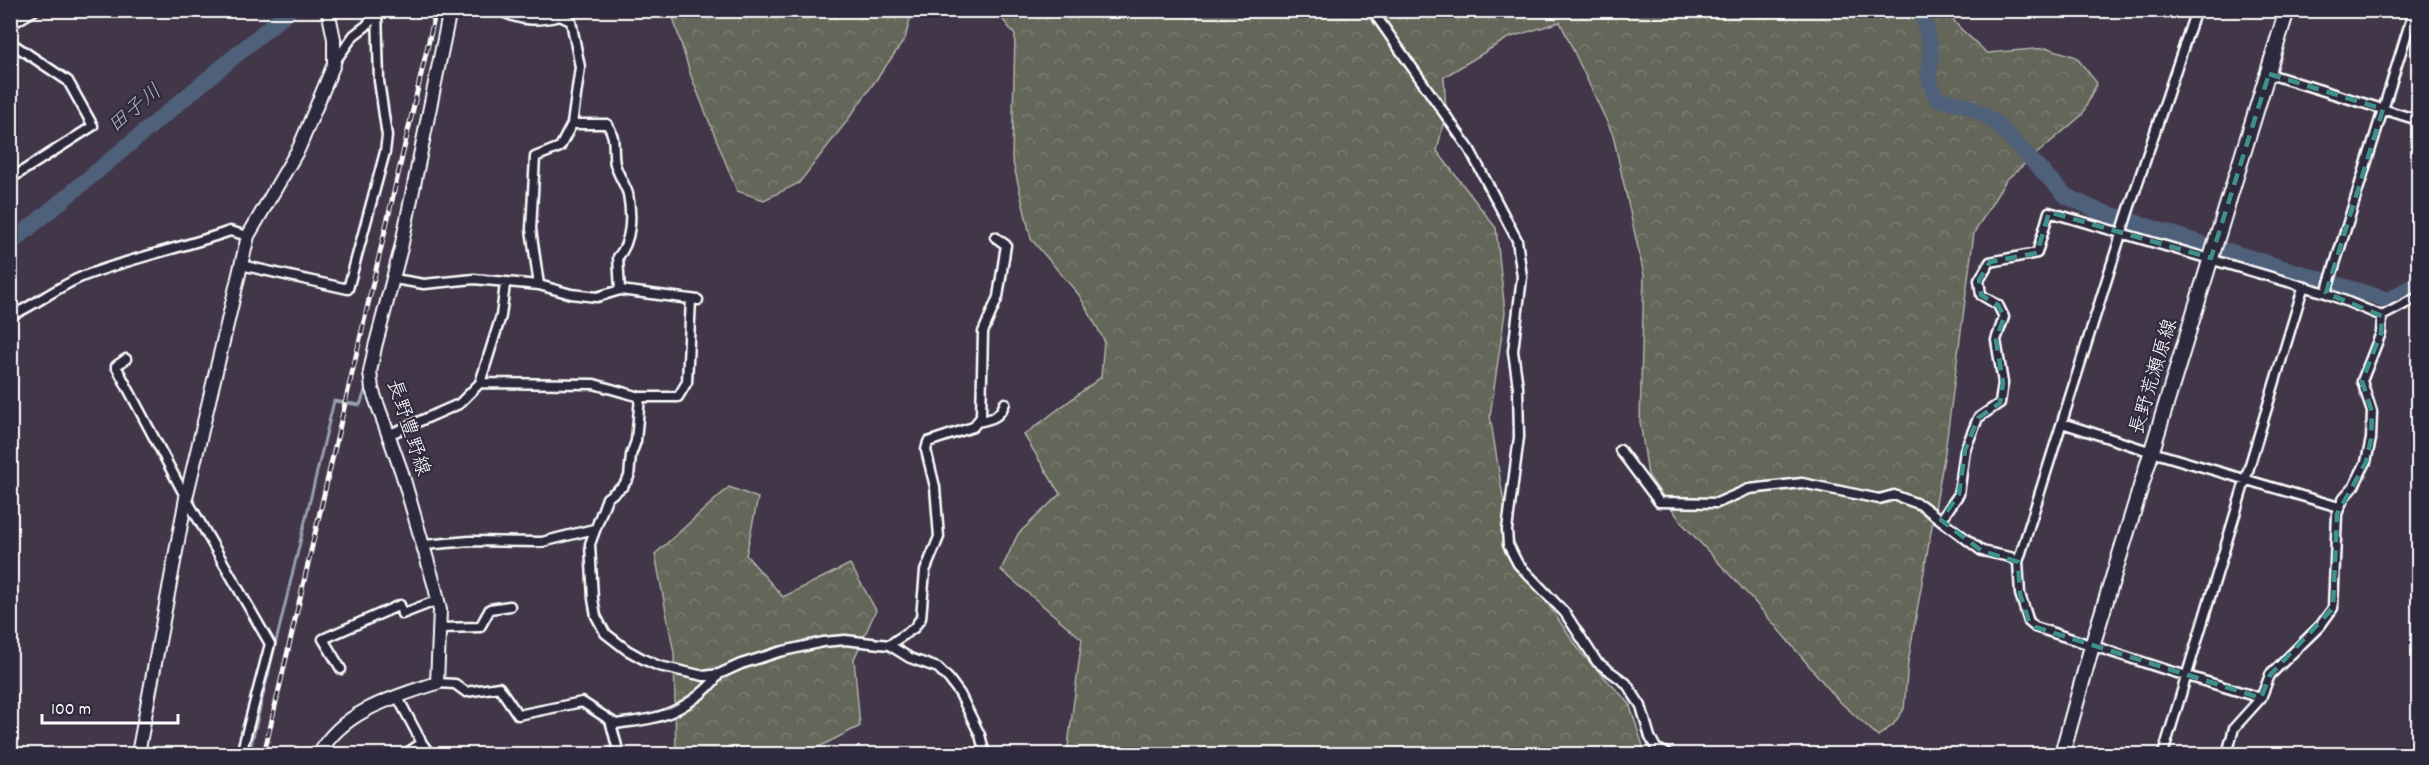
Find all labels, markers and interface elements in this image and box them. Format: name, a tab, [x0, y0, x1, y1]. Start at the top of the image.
water label: 田子川	[102, 78, 170, 142]
street label: 長野荒瀬原線	[2124, 316, 2186, 438]
street label: 長野豊野線	[378, 376, 436, 480]
scale bar	[42, 687, 178, 725]
text: 100 m	[51, 698, 91, 723]

